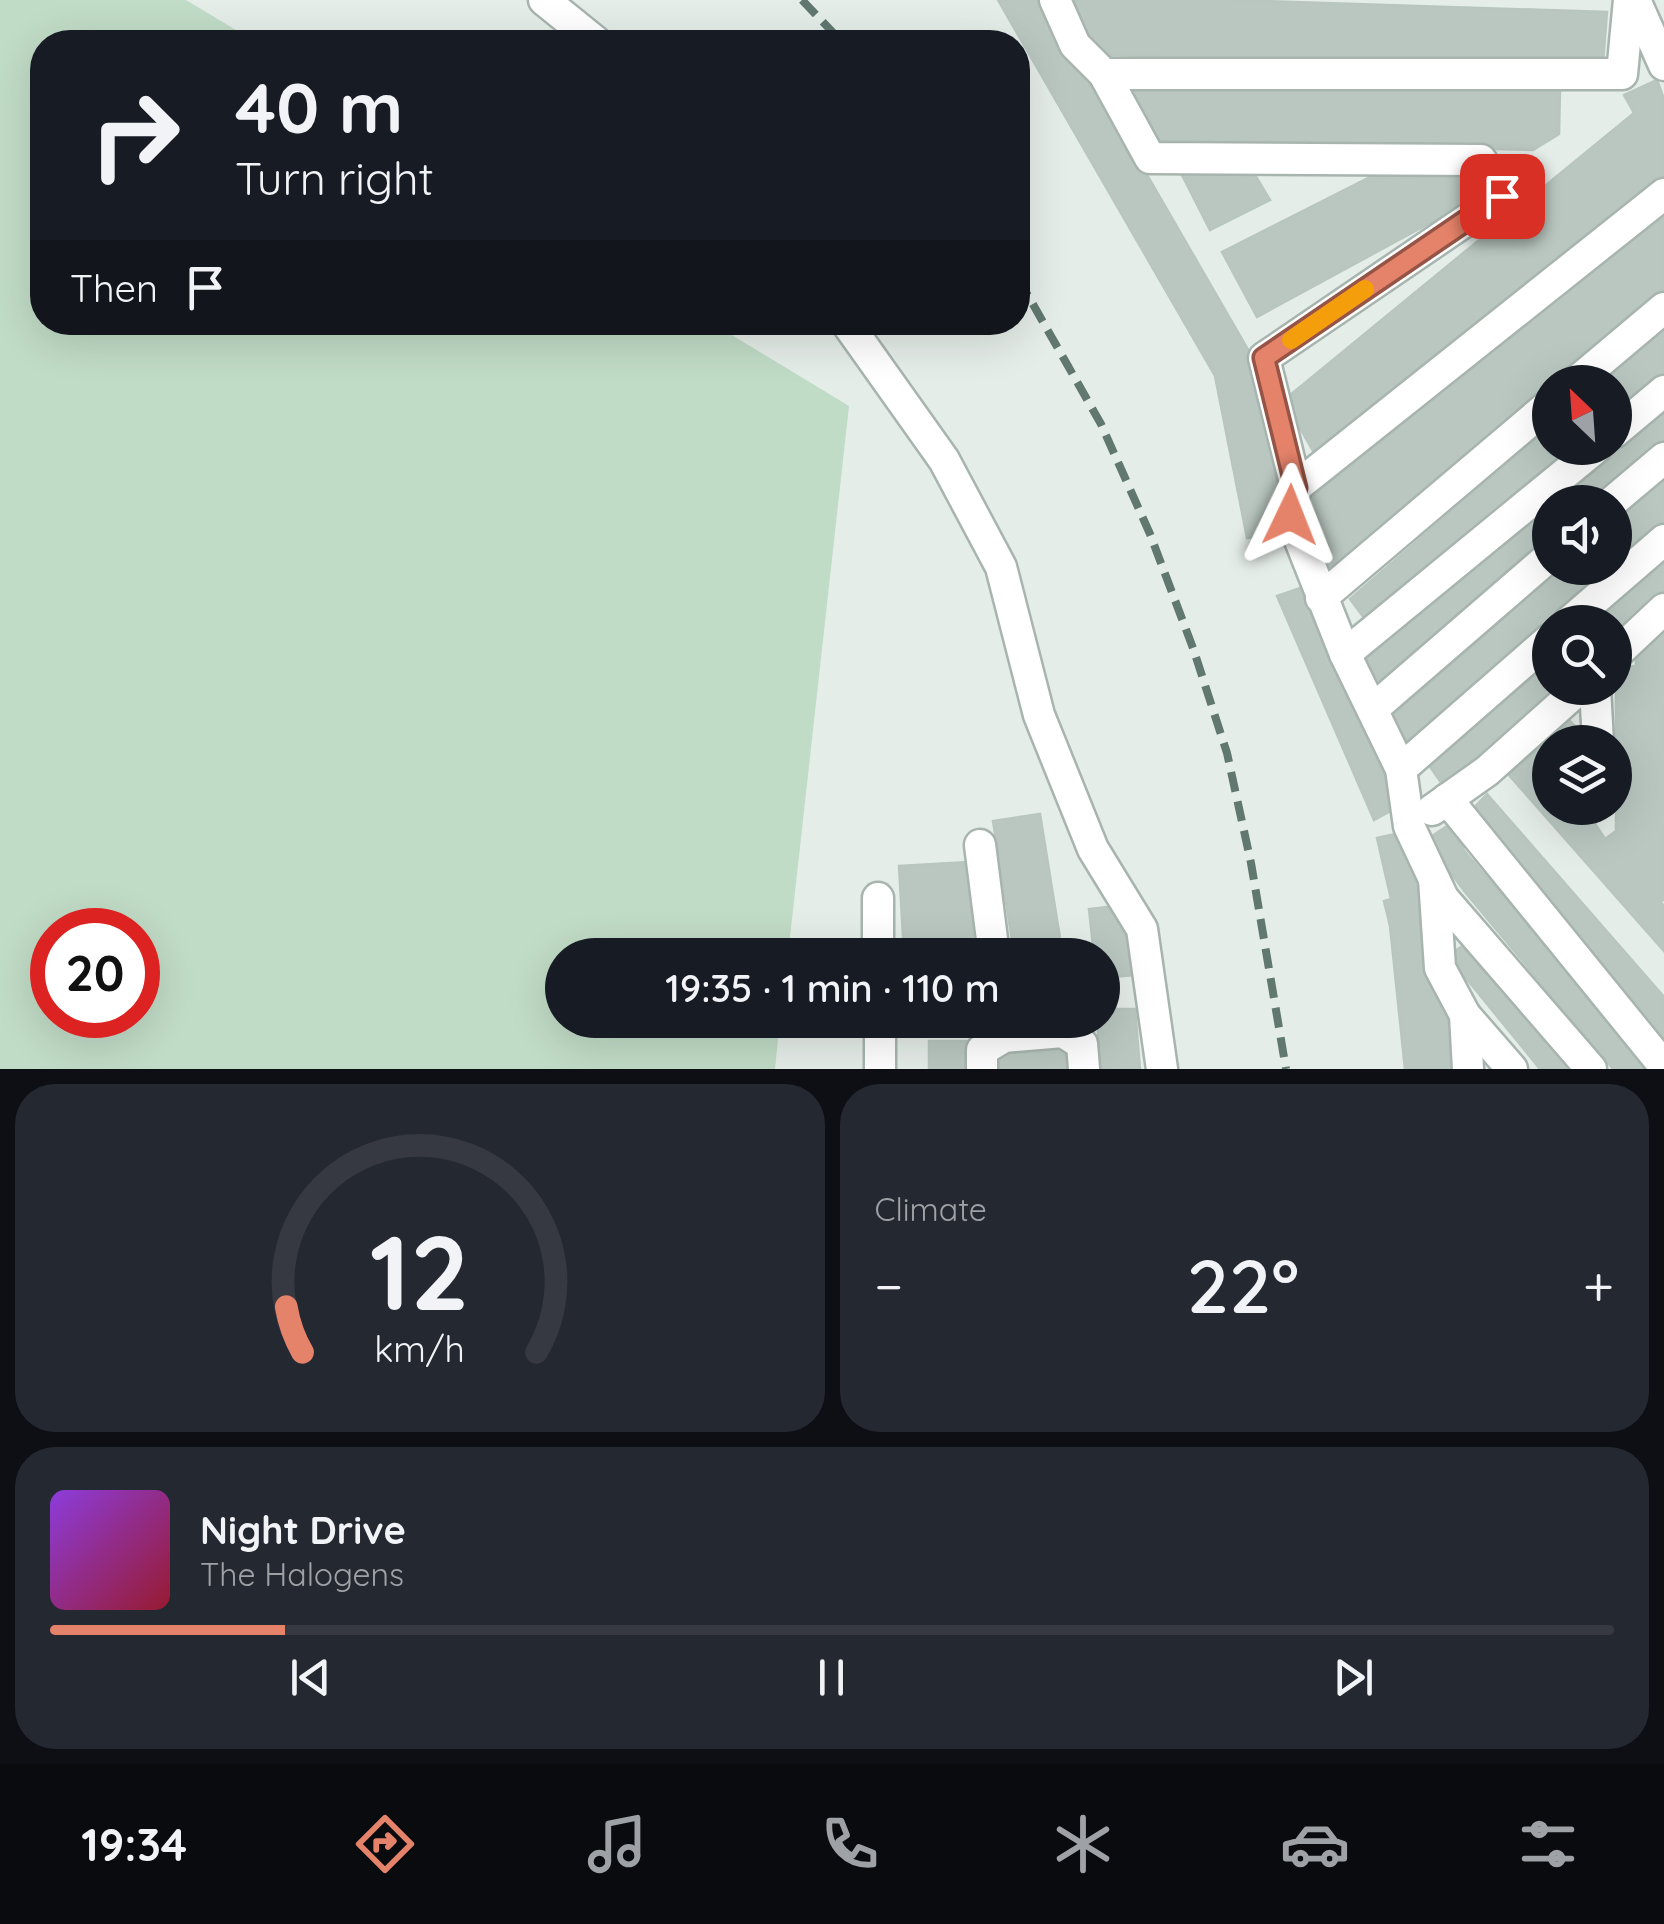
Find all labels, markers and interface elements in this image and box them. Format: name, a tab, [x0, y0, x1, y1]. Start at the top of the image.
text: 40 m	[235, 63, 403, 151]
icon: right	[70, 70, 200, 200]
text: Turn right	[235, 150, 434, 206]
pin	[1460, 154, 1545, 239]
icon: arrive	[1475, 169, 1530, 224]
icon: arrive	[178, 260, 233, 315]
text: Then	[70, 264, 158, 312]
north arrow	[1532, 365, 1632, 465]
map controls	[1532, 365, 1632, 825]
position arrow	[1238, 463, 1342, 567]
button: sound	[1532, 485, 1632, 585]
button: search	[1532, 605, 1632, 705]
button: layers	[1532, 725, 1632, 825]
speed limit sign: 20	[30, 908, 160, 1038]
text: 19:35 · 1 min · 110 m	[665, 964, 1000, 1012]
text: Climate	[875, 1189, 987, 1229]
text: 12	[370, 1206, 470, 1336]
text: 22°	[1187, 1238, 1299, 1332]
text: −	[875, 1251, 903, 1320]
text: +	[1583, 1251, 1614, 1320]
text: km/h	[374, 1326, 465, 1371]
text: Night Drive	[200, 1506, 406, 1554]
text: The Halogens	[200, 1554, 404, 1594]
icon: previous	[283, 1650, 338, 1705]
icon: pause	[804, 1650, 859, 1705]
icon: next	[1326, 1650, 1381, 1705]
icon: directions	[350, 1809, 420, 1879]
icon: music	[582, 1809, 652, 1879]
icon: phone	[815, 1809, 885, 1879]
icon: climate	[1048, 1809, 1118, 1879]
icon: car	[1280, 1809, 1350, 1879]
icon: filters	[1513, 1809, 1583, 1879]
text: 19:34	[81, 1816, 187, 1872]

